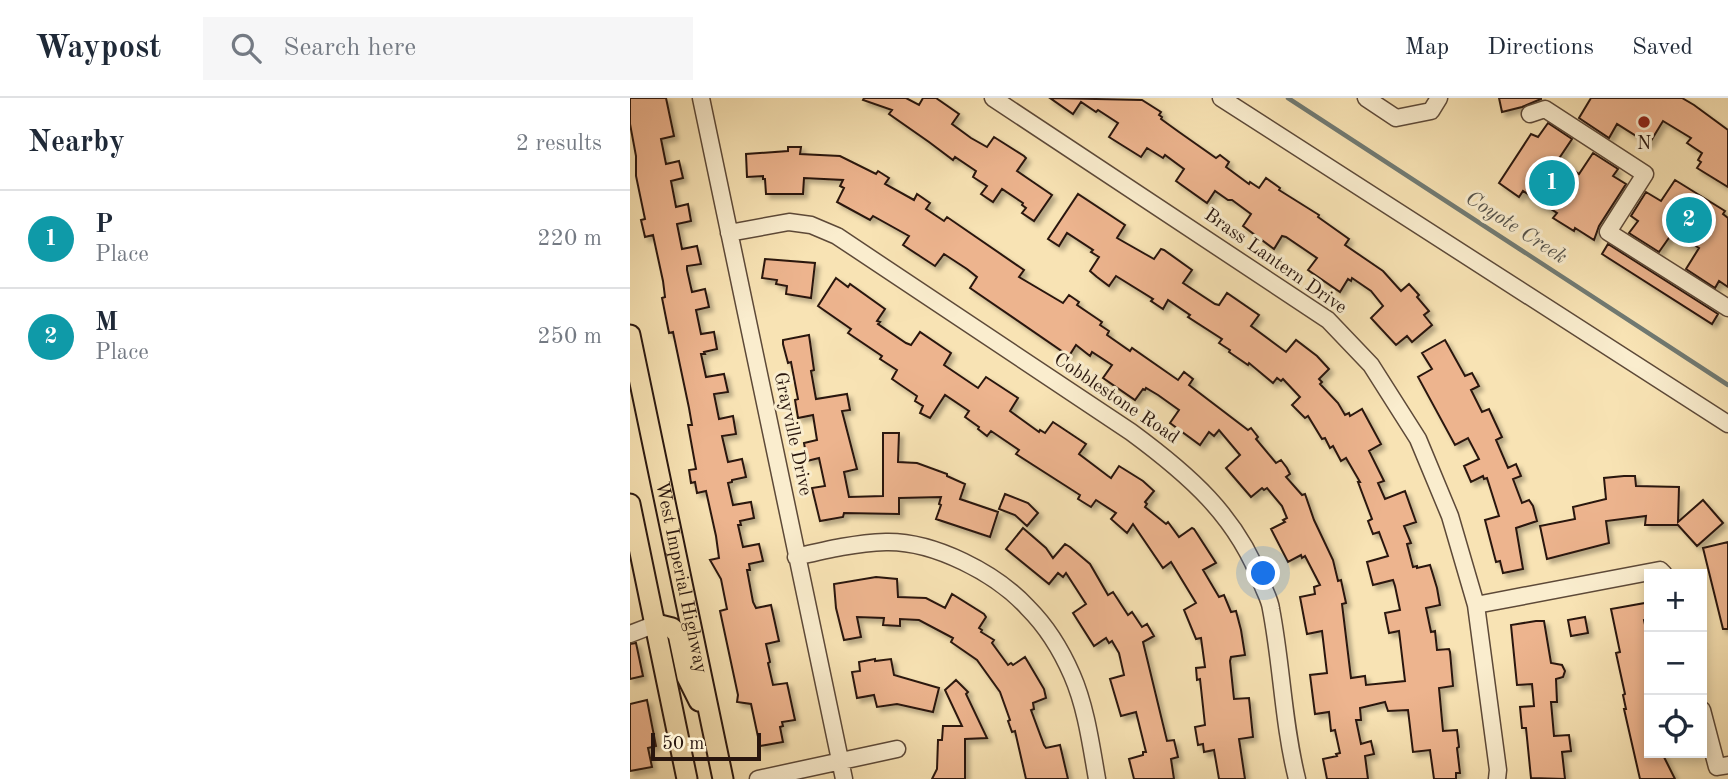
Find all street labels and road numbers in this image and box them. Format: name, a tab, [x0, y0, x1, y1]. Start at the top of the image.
street label: Brass Lantern Drive	[1200, 206, 1350, 318]
street label: Cobblestone Road	[1050, 350, 1182, 448]
street label: Grayville Drive	[770, 371, 814, 497]
street label: West Imperial Highway	[652, 480, 710, 675]

